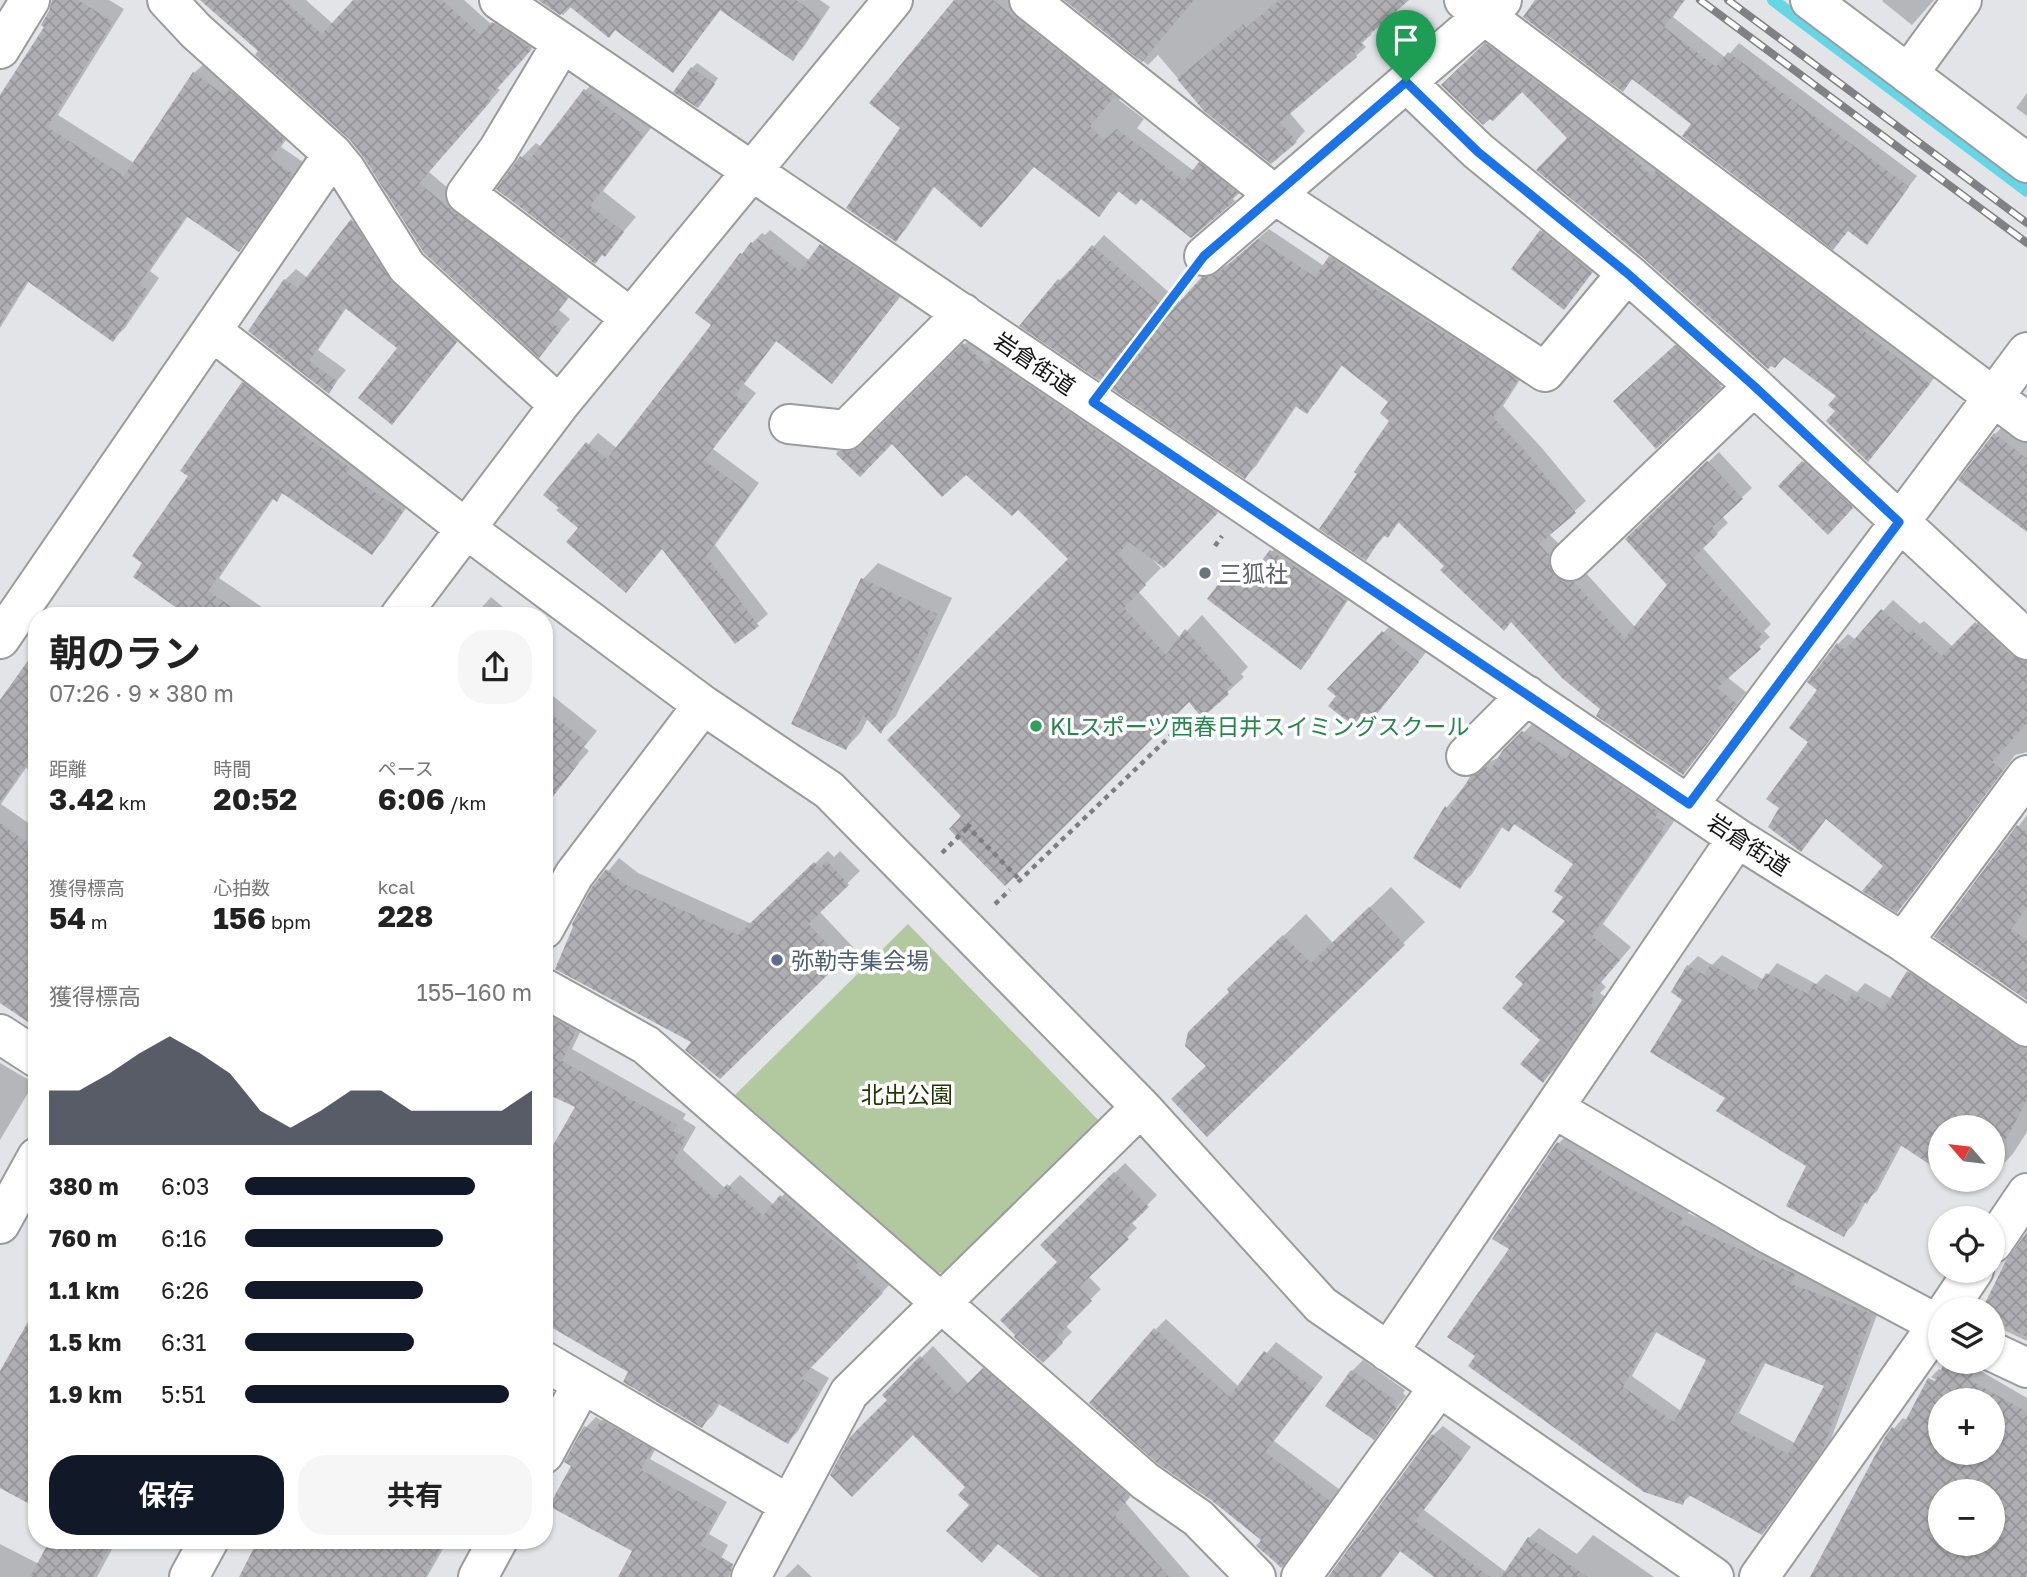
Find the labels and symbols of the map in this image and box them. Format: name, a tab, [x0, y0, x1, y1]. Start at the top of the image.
pin	[1376, 10, 1436, 82]
street label: 岩倉街道	[989, 326, 1081, 400]
place label: 三狐社	[1219, 559, 1288, 587]
marker: 三狐社	[1197, 565, 1213, 581]
place label: KLスポーツ西春日井スイミングスクール	[1050, 712, 1470, 740]
marker: KLスポーツ西春日井スイミングスクール	[1028, 718, 1044, 734]
street label: 岩倉街道	[1703, 807, 1795, 881]
place label: 弥勒寺集会場	[791, 946, 929, 974]
marker: 弥勒寺集会場	[769, 952, 785, 968]
park label: 北出公園	[861, 1080, 953, 1108]
north arrow	[1928, 1115, 2006, 1192]

